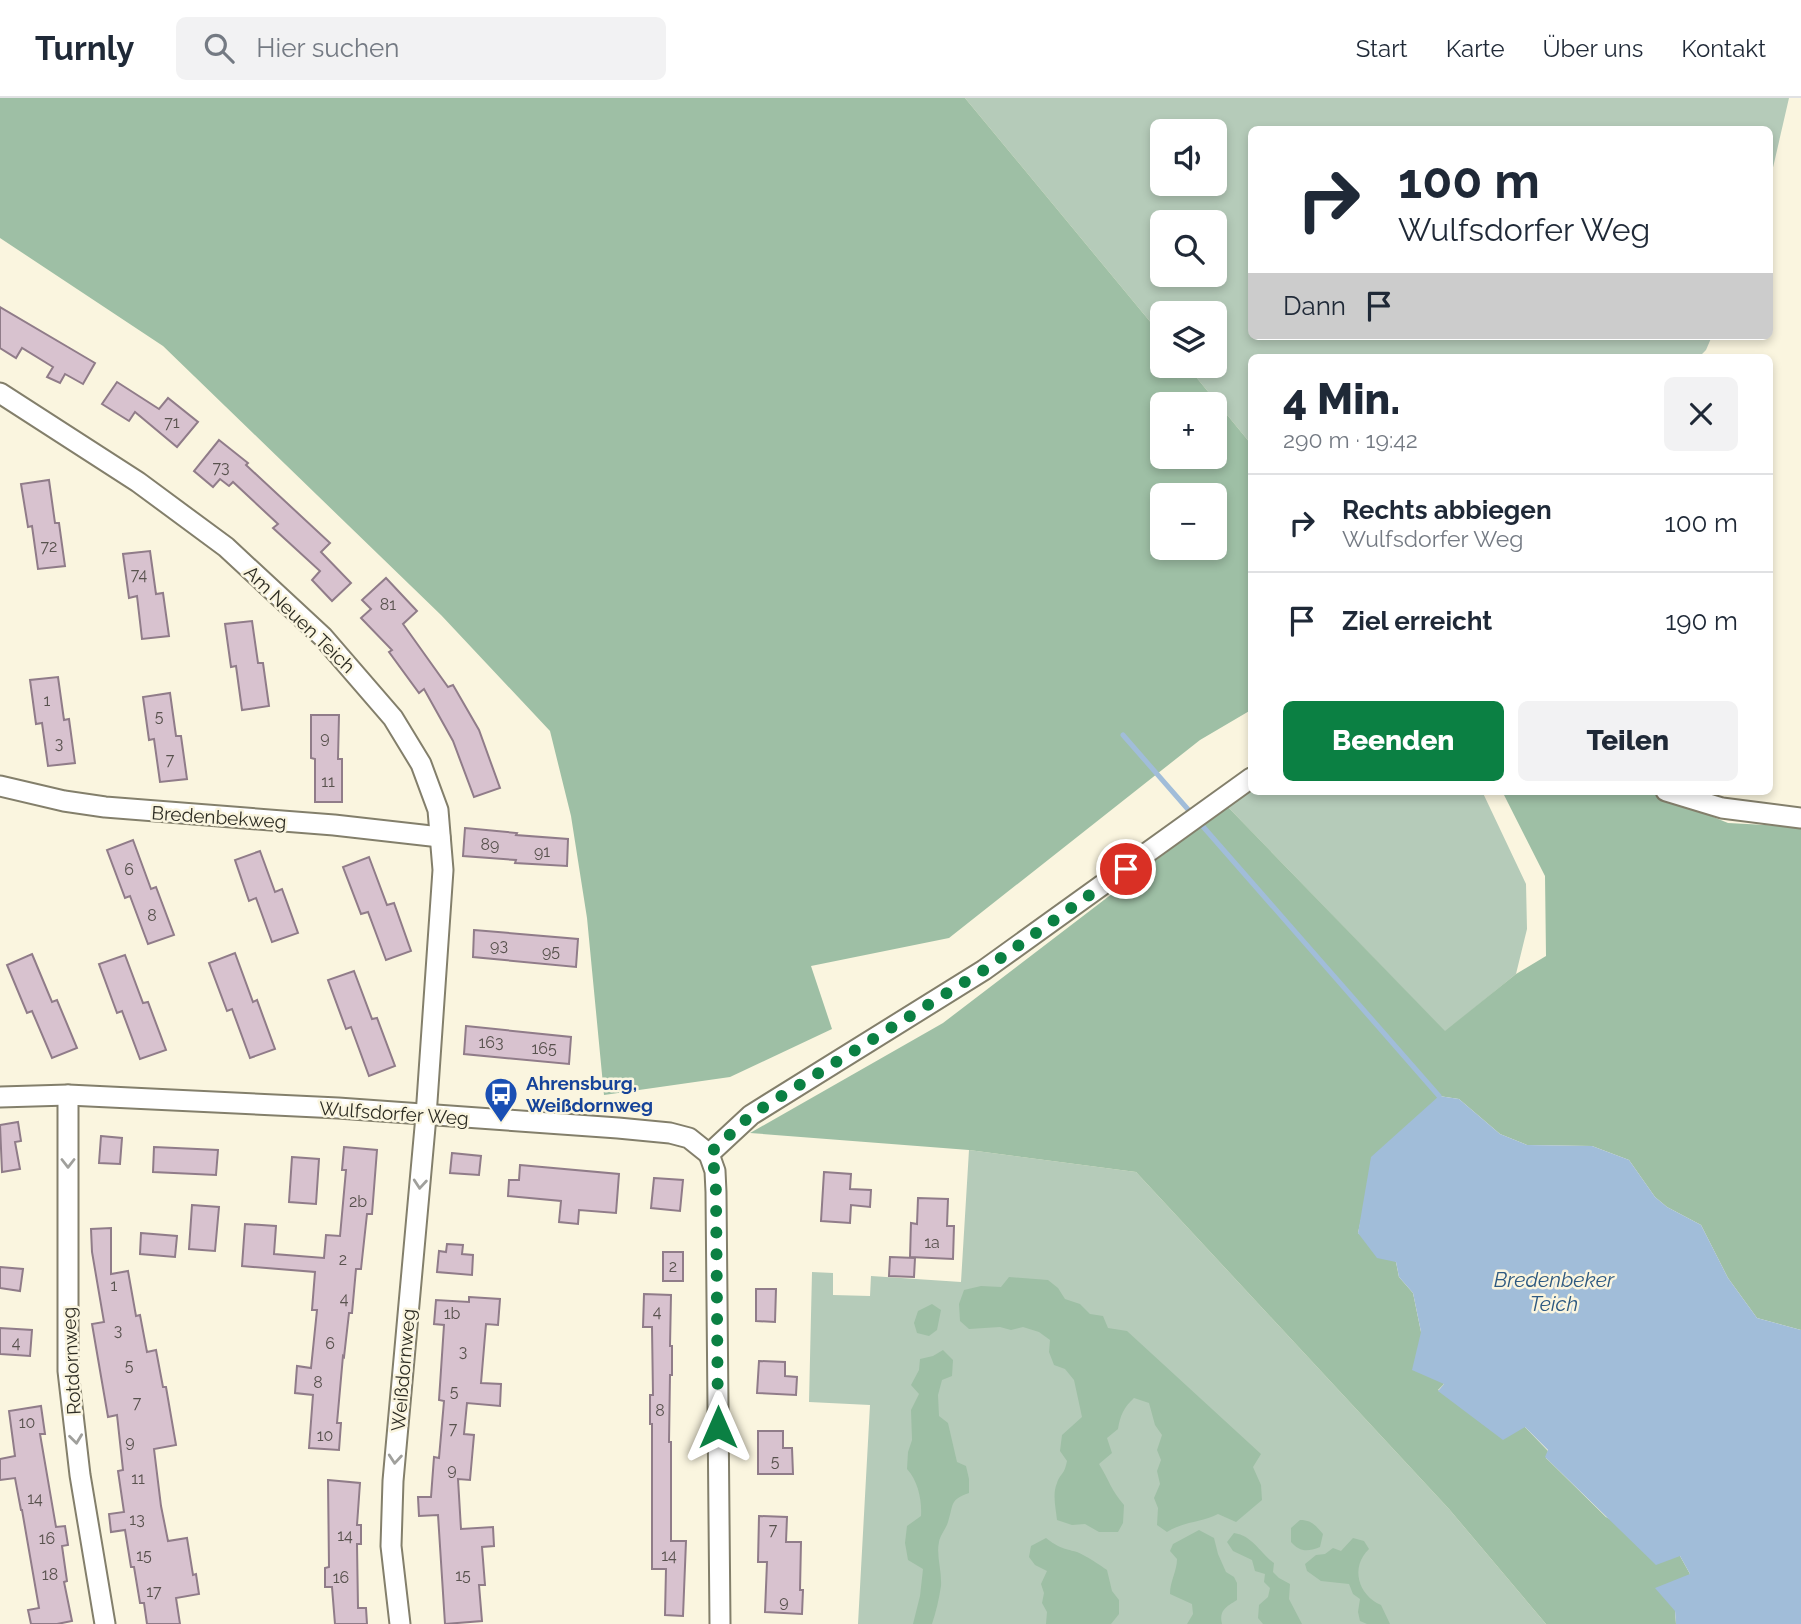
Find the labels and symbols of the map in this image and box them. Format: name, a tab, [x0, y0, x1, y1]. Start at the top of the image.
house number: 71	[164, 413, 180, 432]
house number: 73	[212, 458, 230, 477]
house number: 72	[41, 537, 57, 556]
street label: Am Neuen Teich	[240, 561, 360, 677]
house number: 74	[131, 565, 147, 584]
house number: 81	[380, 595, 396, 614]
house number: 1	[44, 691, 51, 710]
house number: 5	[155, 707, 164, 726]
house number: 9	[320, 728, 330, 747]
house number: 3	[55, 734, 63, 753]
house number: 7	[166, 750, 175, 769]
house number: 11	[321, 772, 335, 791]
street label: Bredenbekweg	[151, 801, 287, 833]
house number: 89	[481, 835, 499, 854]
pin	[1096, 839, 1156, 899]
house number: 91	[534, 842, 550, 861]
house number: 6	[124, 860, 134, 879]
house number: 8	[147, 906, 157, 925]
house number: 93	[490, 936, 508, 955]
house number: 95	[542, 942, 560, 961]
house number: 163	[478, 1033, 504, 1052]
house number: 165	[531, 1039, 557, 1058]
place label: Ahrensburg, Weißdornweg	[526, 1072, 653, 1116]
bus stop icon: Ahrensburg, Weißdornweg	[482, 1075, 520, 1124]
street label: Wulfsdorfer Weg	[318, 1097, 470, 1129]
one-way arrow	[60, 1159, 76, 1169]
one-way arrow	[413, 1179, 428, 1190]
house number: 2b	[349, 1192, 367, 1211]
house number: 1a	[924, 1233, 940, 1252]
house number: 2	[339, 1250, 347, 1269]
house number: 2	[669, 1257, 677, 1276]
water label: Bredenbeker Teich	[1494, 1267, 1615, 1316]
house number: 1	[111, 1276, 118, 1295]
house number: 4	[340, 1289, 349, 1308]
house number: 4	[653, 1302, 662, 1321]
house number: 1b	[444, 1304, 460, 1323]
street label: Rotdornweg	[57, 1306, 85, 1416]
street label: Weißdornweg	[387, 1308, 419, 1432]
house number: 3	[114, 1321, 122, 1340]
house number: 4	[12, 1333, 21, 1352]
house number: 6	[325, 1334, 335, 1353]
house number: 3	[459, 1342, 467, 1361]
house number: 5	[125, 1356, 134, 1375]
house number: 8	[313, 1373, 323, 1392]
house number: 5	[450, 1382, 459, 1401]
position arrow	[681, 1390, 755, 1464]
house number: 7	[133, 1393, 142, 1412]
house number: 8	[655, 1401, 665, 1420]
house number: 10	[19, 1413, 35, 1432]
house number: 7	[449, 1419, 458, 1438]
house number: 10	[317, 1426, 333, 1445]
house number: 9	[125, 1432, 135, 1451]
one-way arrow	[69, 1434, 84, 1445]
house number: 5	[771, 1452, 780, 1471]
one-way arrow	[388, 1454, 403, 1465]
house number: 9	[447, 1460, 457, 1479]
house number: 11	[131, 1469, 145, 1488]
house number: 14	[27, 1489, 43, 1508]
house number: 13	[129, 1510, 145, 1529]
house number: 7	[769, 1520, 778, 1539]
house number: 14	[337, 1526, 353, 1545]
house number: 16	[39, 1529, 55, 1548]
house number: 15	[136, 1546, 152, 1565]
house number: 14	[661, 1546, 677, 1565]
house number: 18	[42, 1565, 58, 1584]
house number: 15	[455, 1566, 471, 1585]
house number: 16	[333, 1568, 349, 1587]
house number: 17	[146, 1582, 162, 1601]
house number: 9	[779, 1592, 789, 1611]

